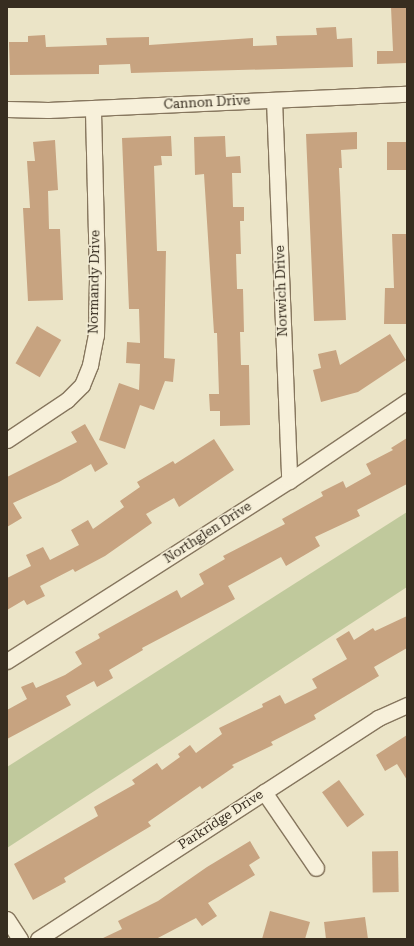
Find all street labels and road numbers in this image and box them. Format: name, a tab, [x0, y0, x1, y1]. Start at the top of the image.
street label: Cannon Drive	[163, 93, 251, 113]
street label: Normandy Drive	[86, 230, 104, 334]
street label: Norwich Drive	[273, 245, 291, 337]
street label: Northglen Drive	[161, 499, 255, 567]
street label: Parkridge Drive	[176, 787, 266, 853]

